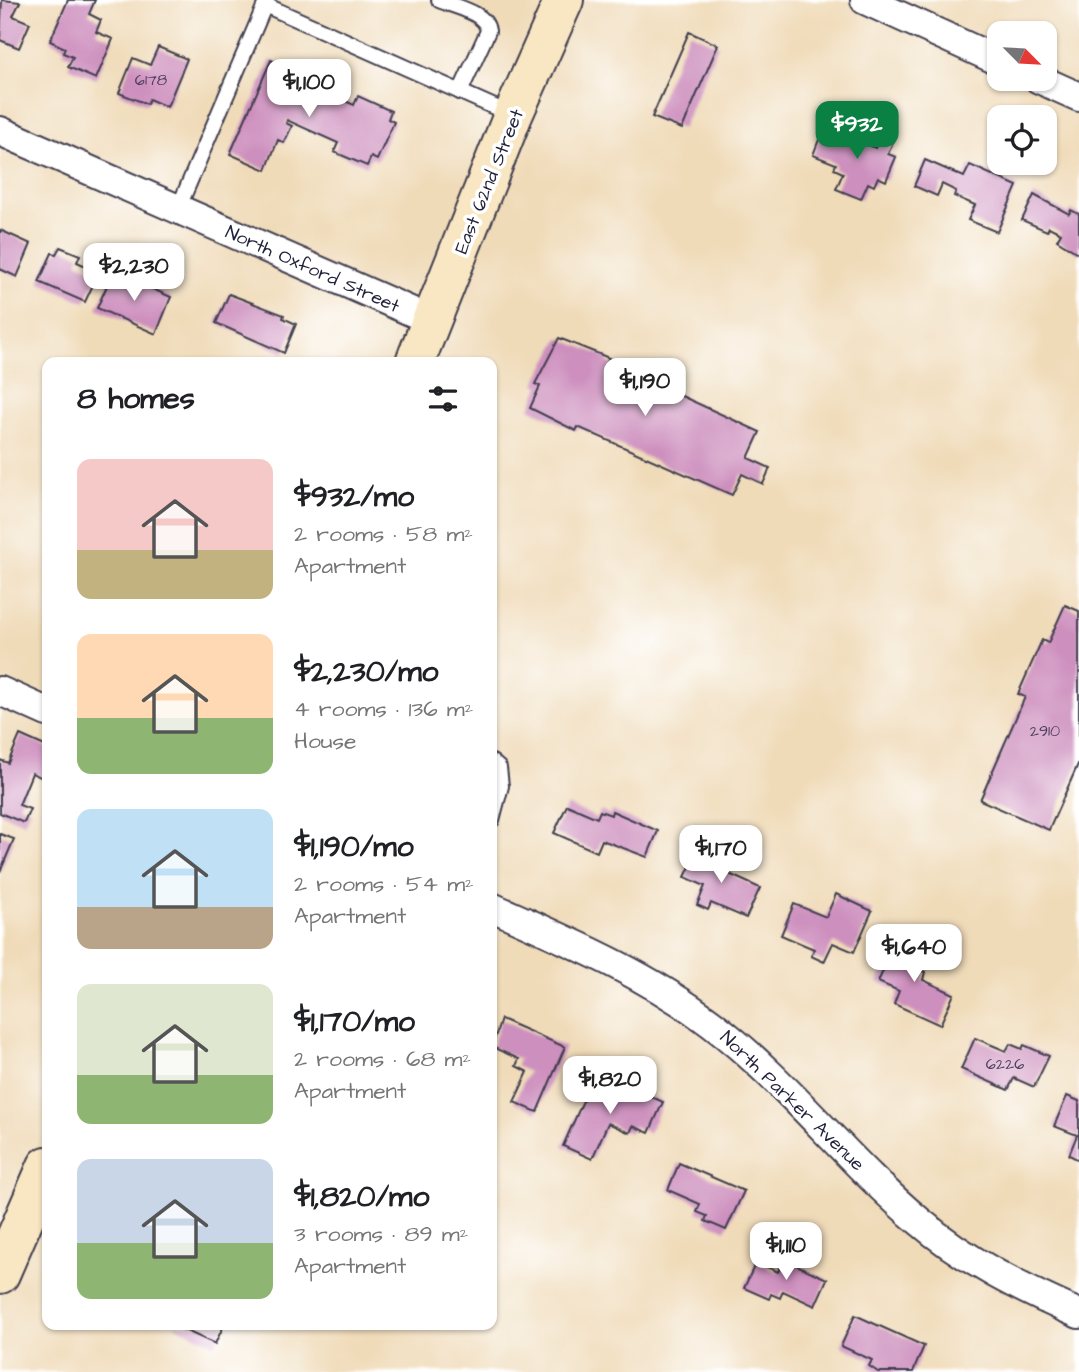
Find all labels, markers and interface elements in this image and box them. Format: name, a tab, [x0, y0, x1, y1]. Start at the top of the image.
north arrow	[987, 21, 1057, 91]
map controls	[987, 21, 1057, 175]
pin: $1,100	[252, 60, 366, 119]
text: $1,100	[283, 66, 335, 98]
house number: 6178	[135, 69, 167, 91]
pin: $932	[816, 102, 898, 161]
street label: East 62nd Street	[448, 105, 531, 258]
button: locate	[987, 105, 1057, 175]
text: $932	[832, 108, 882, 140]
street label: North Oxford Street	[221, 219, 404, 320]
pin: $2,230	[77, 244, 191, 303]
text: $2,230	[99, 250, 169, 282]
pin: $1,190	[588, 358, 702, 418]
text: $1,190	[620, 365, 670, 397]
text: 8 homes	[77, 378, 195, 420]
icon: filters	[424, 380, 462, 418]
text: $932/mo	[294, 476, 414, 518]
icon: home	[133, 487, 217, 571]
text: 2 rooms · 58 m²	[294, 518, 473, 550]
text: Apartment	[294, 550, 406, 582]
text: $2,230/mo	[294, 651, 438, 693]
icon: home	[133, 662, 217, 746]
text: 4 rooms · 136 m²	[294, 693, 473, 725]
house number: 2910	[1030, 720, 1060, 742]
text: House	[294, 725, 357, 757]
text: $1,190/mo	[294, 826, 414, 868]
pin: $1,170	[664, 826, 778, 885]
text: $1,170	[695, 832, 747, 864]
icon: home	[133, 837, 217, 921]
text: 2 rooms · 54 m²	[294, 868, 474, 900]
text: Apartment	[294, 900, 406, 932]
pin: $1,640	[857, 925, 971, 984]
text: $1,640	[882, 931, 946, 963]
text: $1,170/mo	[294, 1001, 415, 1043]
icon: home	[133, 1012, 217, 1096]
street label: North Parker Avenue	[714, 1025, 870, 1177]
text: 2 rooms · 68 m²	[294, 1043, 471, 1075]
house number: 6226	[986, 1053, 1024, 1075]
pin: $1,820	[553, 1056, 667, 1116]
text: $1,820	[579, 1063, 641, 1095]
text: Apartment	[294, 1075, 406, 1107]
text: $1,820/mo	[294, 1176, 429, 1218]
icon: home	[133, 1187, 217, 1271]
text: 3 rooms · 89 m²	[294, 1218, 468, 1250]
pin: $1,110	[729, 1222, 843, 1282]
text: $1,110	[766, 1229, 806, 1261]
text: Apartment	[294, 1250, 406, 1282]

